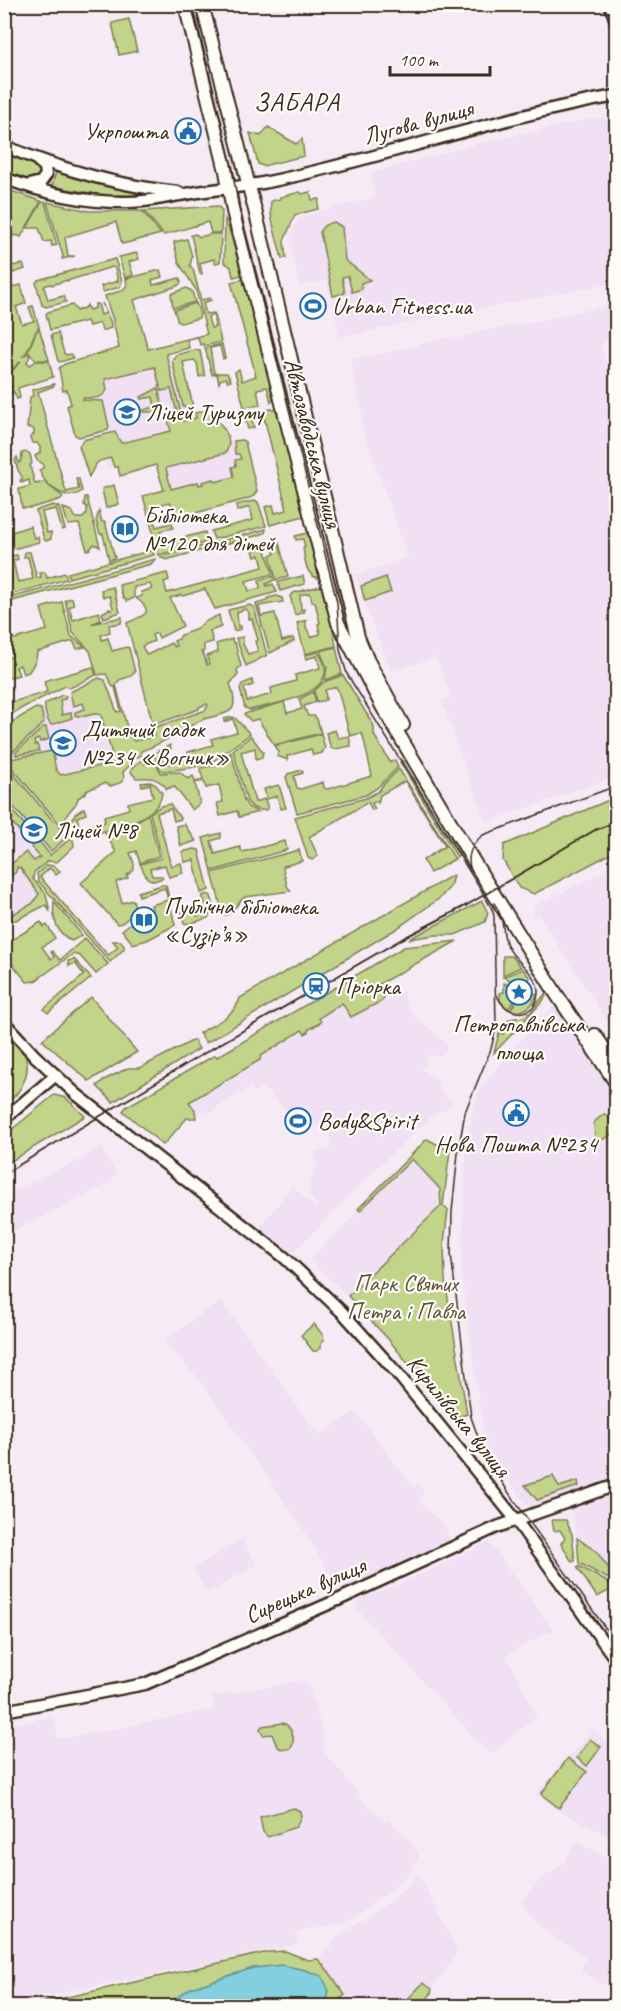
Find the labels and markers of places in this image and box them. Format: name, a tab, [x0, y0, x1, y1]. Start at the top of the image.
place label: Укрпошта	[84, 116, 169, 146]
public building icon: Укрпошта	[173, 116, 203, 146]
sports icon: Urban Fitness.ua	[298, 291, 328, 321]
place label: Urban Fitness.ua	[332, 291, 473, 321]
school or university icon: Ліцей Туризму	[112, 397, 142, 427]
place label: Ліцей Туризму	[146, 397, 265, 427]
place label: Бібліотека №120 для дітей	[144, 500, 276, 558]
library icon: Бібліотека №120 для дітей	[110, 514, 140, 544]
place label: Дитячий садок №234 «Вогник»	[82, 714, 229, 772]
school or university icon: Дитячий садок №234 «Вогник»	[48, 728, 78, 758]
school or university icon: Ліцей №8	[19, 815, 49, 845]
place label: Ліцей №8	[54, 815, 139, 845]
place label: Публічна бібліотека «Сузір’я»	[164, 891, 319, 950]
library icon: Публічна бібліотека «Сузір’я»	[129, 905, 159, 935]
station icon: Пріорка	[301, 971, 331, 1001]
place label: Пріорка	[336, 971, 401, 1001]
place icon: Петропавлівська площа	[504, 977, 534, 1007]
place label: Петропавлівська площа	[453, 1009, 586, 1067]
public building icon: Нова Пошта №234	[501, 1098, 531, 1128]
sports icon: Body&Spirit	[283, 1106, 313, 1136]
place label: Body&Spirit	[318, 1106, 419, 1136]
place label: Нова Пошта №234	[435, 1129, 599, 1159]

